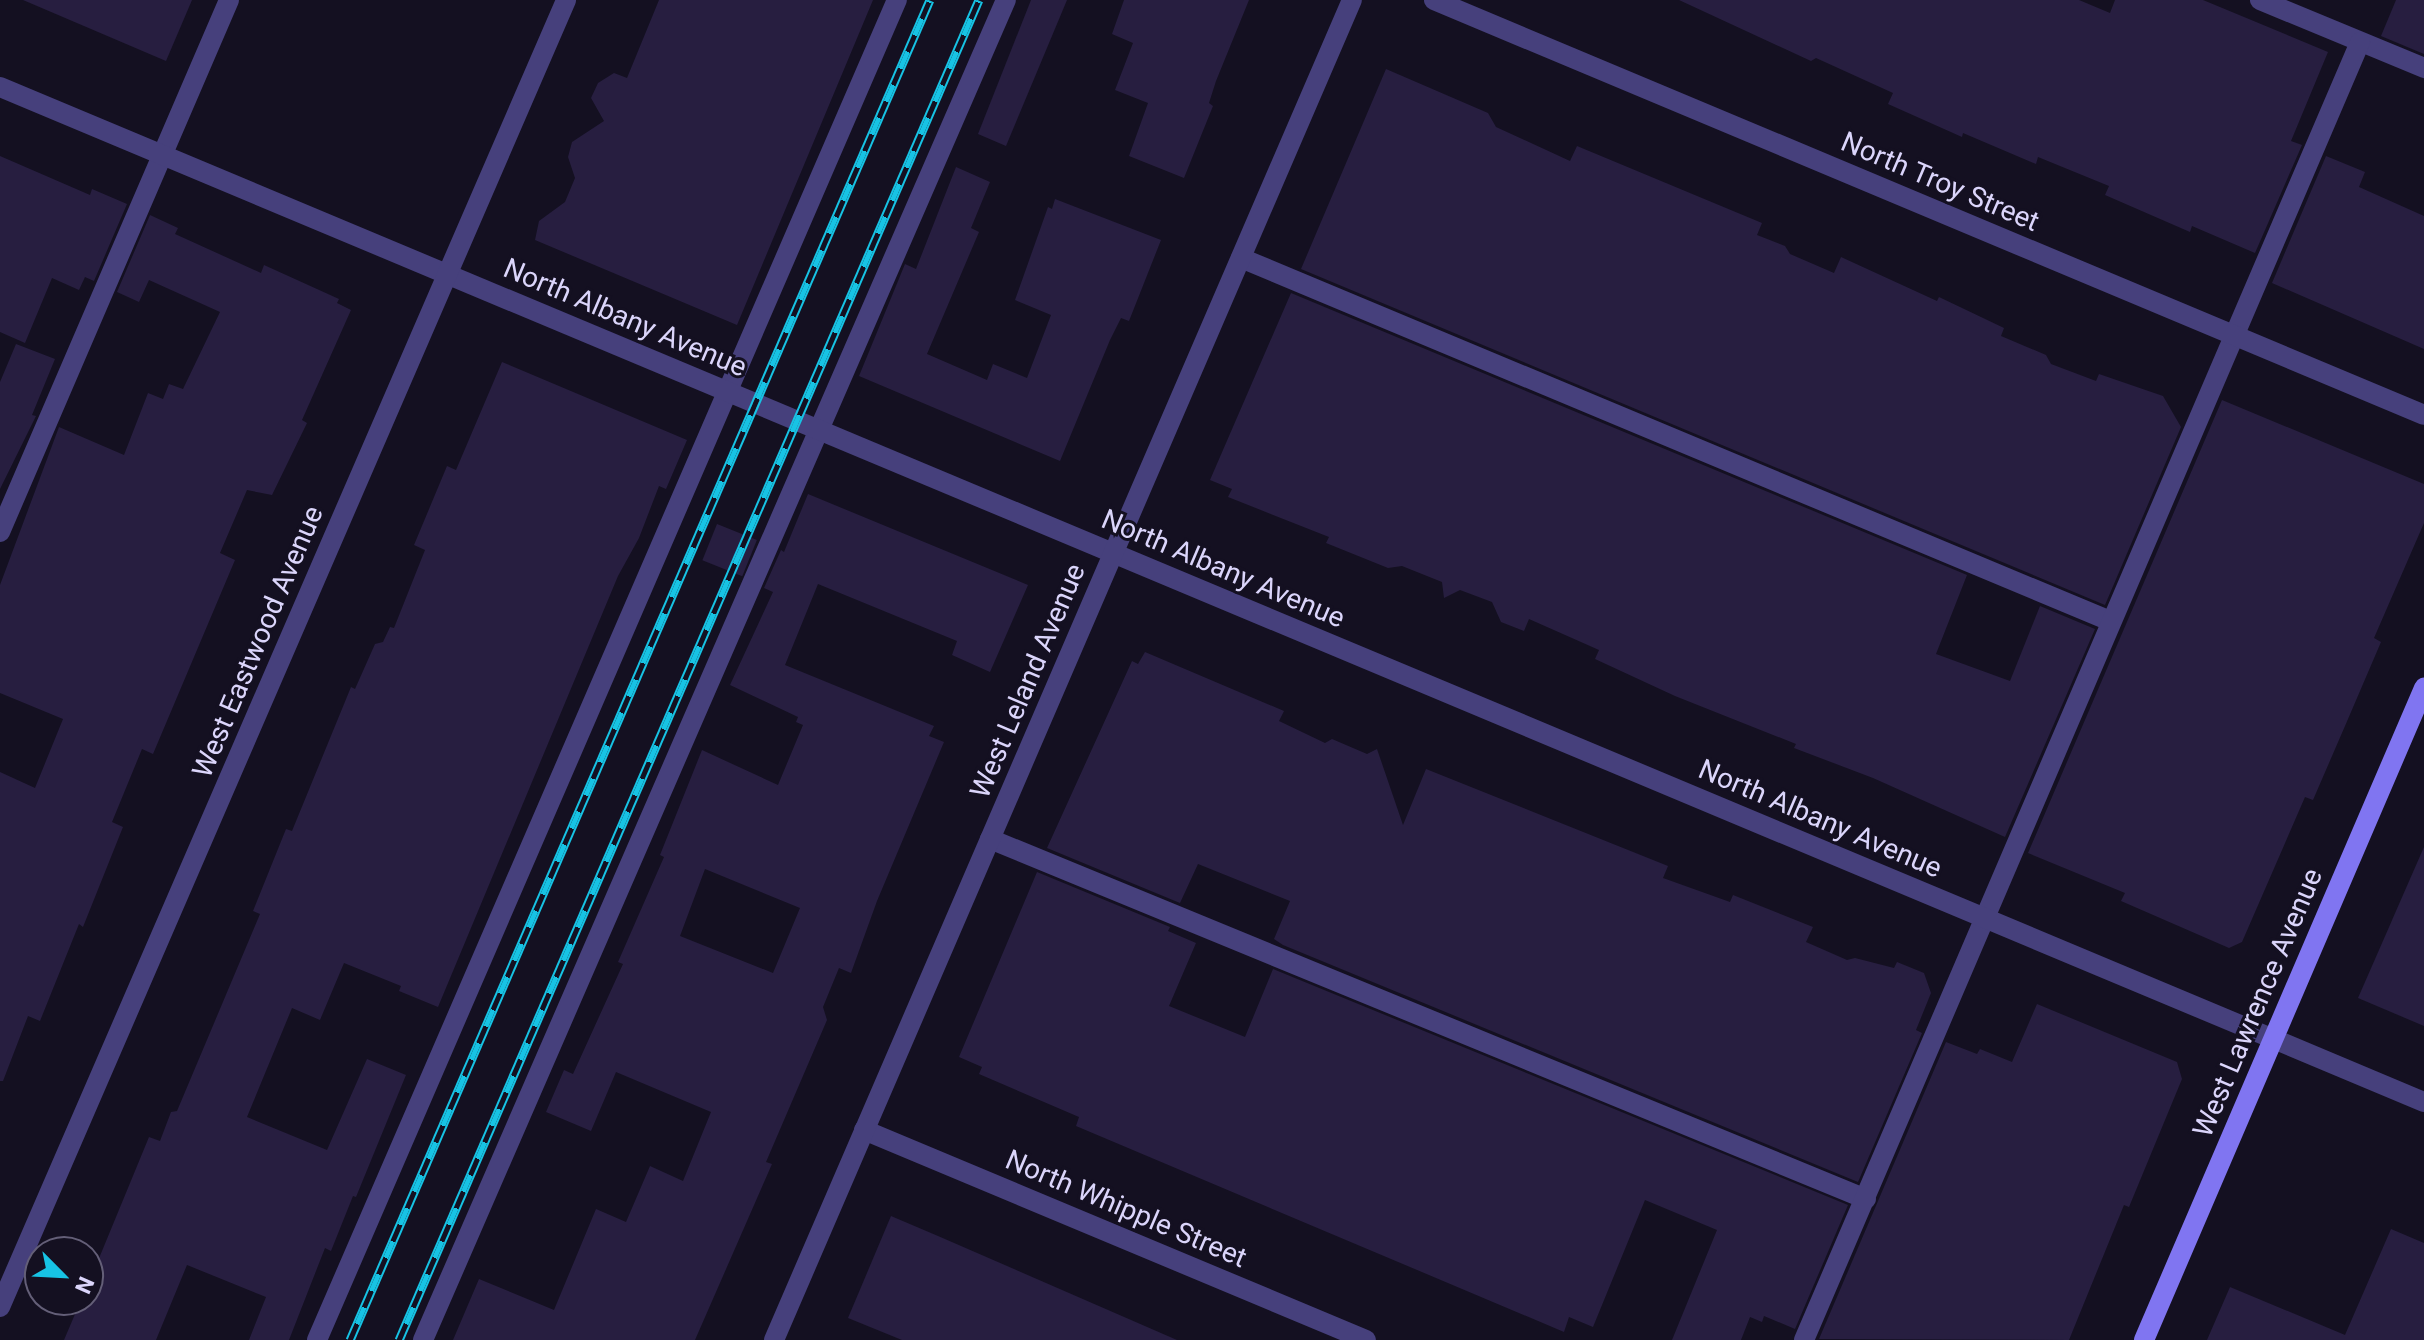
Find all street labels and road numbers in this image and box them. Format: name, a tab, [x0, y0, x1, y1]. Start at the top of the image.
street label: North Troy Street	[1836, 125, 2044, 239]
street label: North Albany Avenue	[498, 252, 752, 384]
street label: West Eastwood Avenue	[186, 501, 330, 783]
street label: North Albany Avenue	[1096, 503, 1350, 635]
street label: West Leland Avenue	[963, 559, 1093, 803]
street label: North Albany Avenue	[1693, 753, 1947, 885]
street label: West Lawrence Avenue	[2186, 864, 2330, 1142]
street label: North Whipple Street	[1000, 1143, 1252, 1275]

